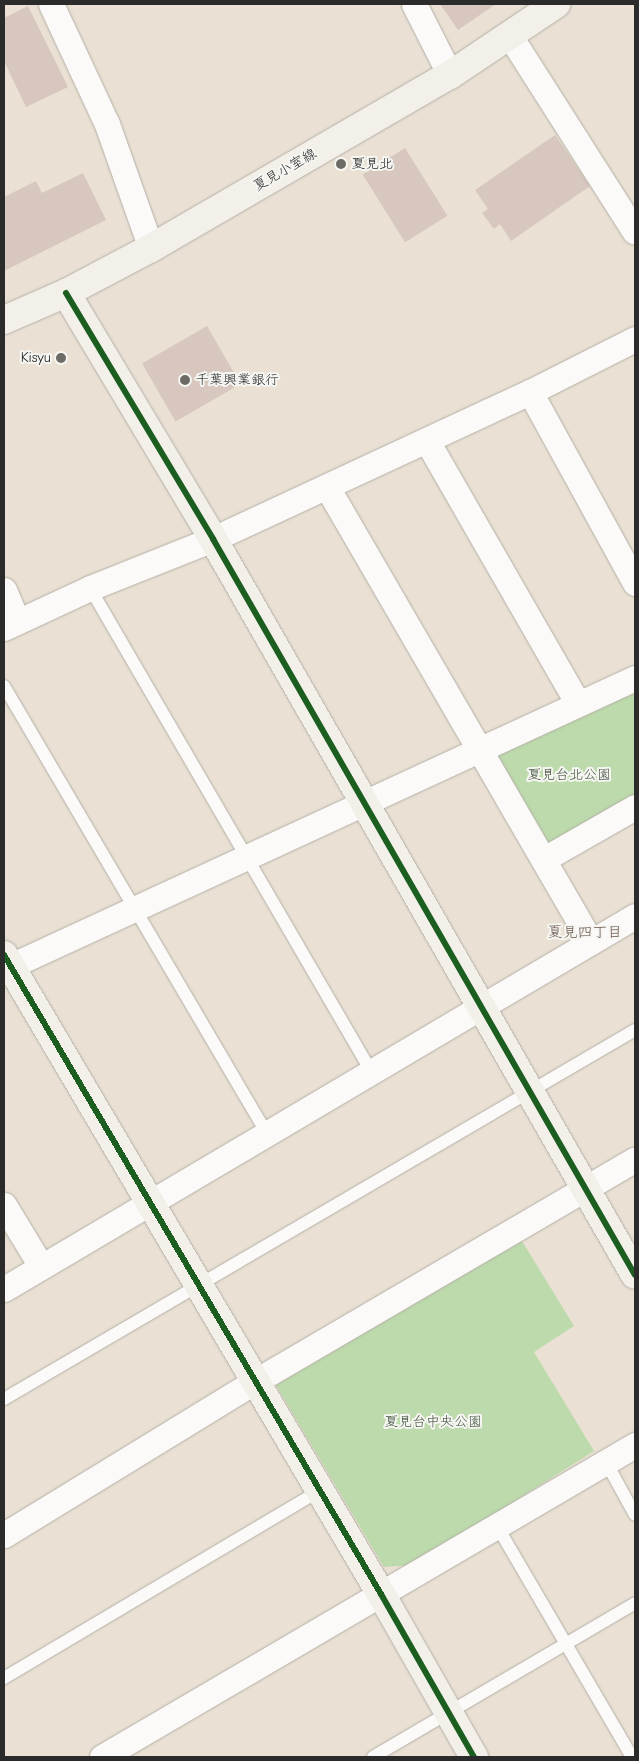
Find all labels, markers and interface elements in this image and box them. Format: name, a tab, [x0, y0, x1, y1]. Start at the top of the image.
street label: 夏見小室線	[250, 145, 320, 195]
place label: 夏見北	[351, 156, 393, 172]
marker: 夏見北	[335, 158, 347, 170]
place label: Kisyu	[21, 350, 51, 366]
marker: Kisyu	[55, 352, 67, 364]
place label: 千葉興業銀行	[195, 372, 279, 388]
marker: 千葉興業銀行	[179, 374, 191, 386]
park label: 夏見台北公園	[527, 767, 611, 783]
district label: 夏見四丁目	[548, 924, 622, 942]
park label: 夏見台中央公園	[384, 1414, 482, 1430]

